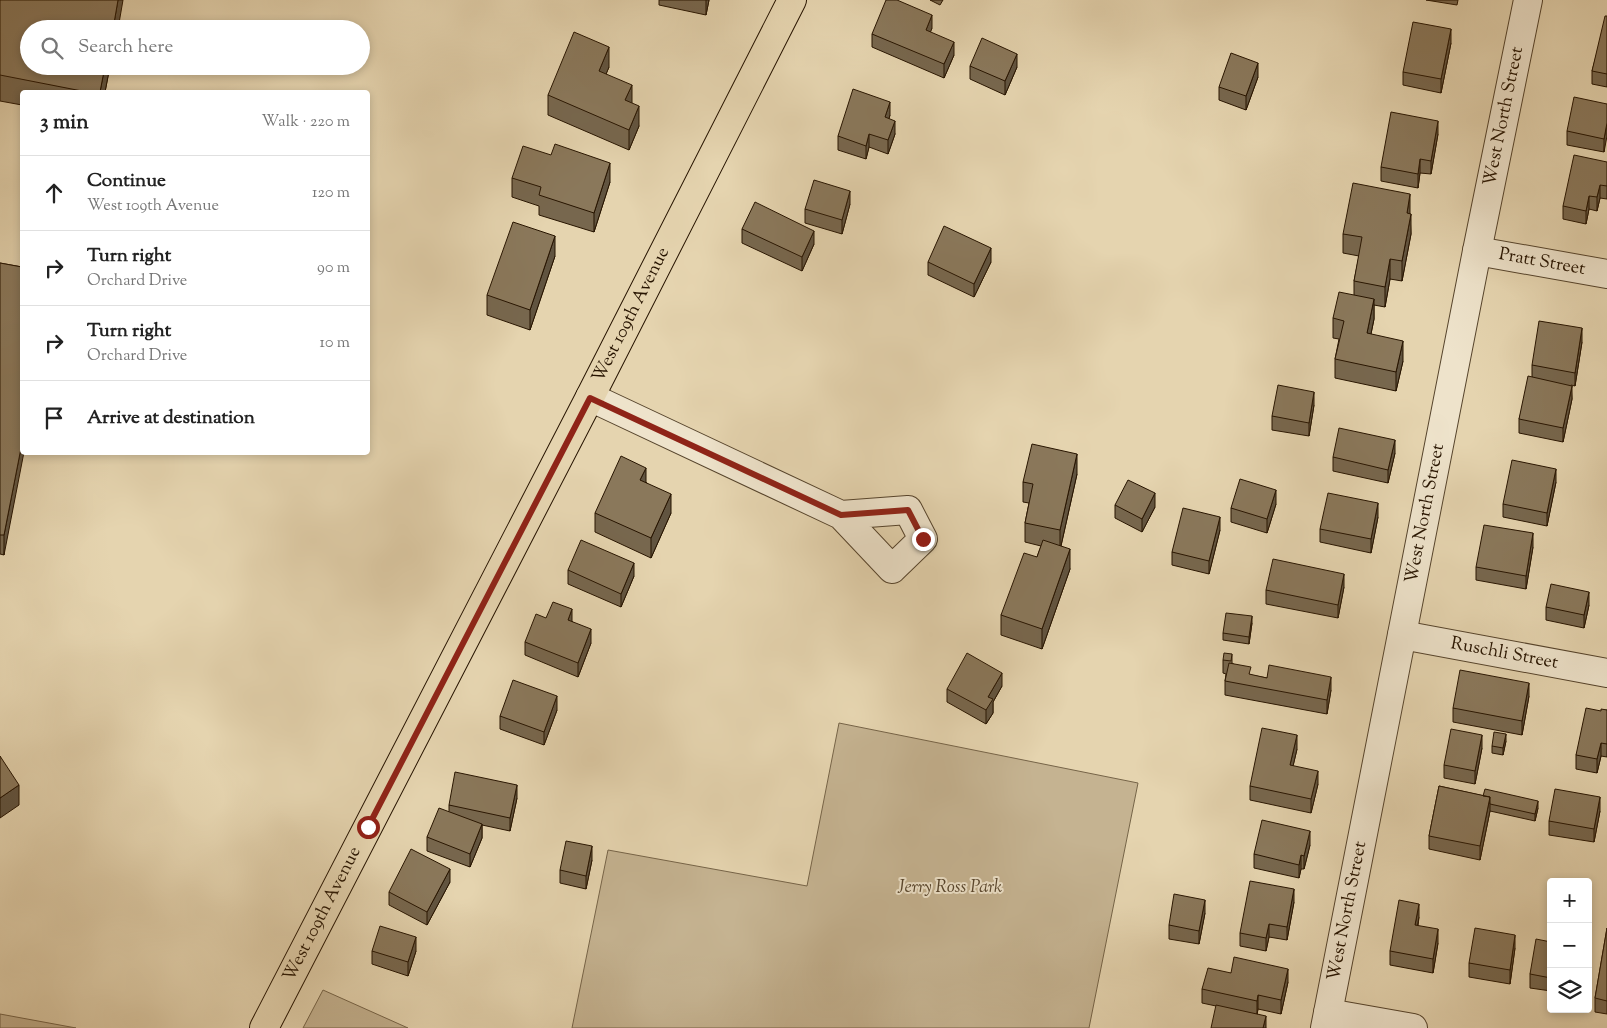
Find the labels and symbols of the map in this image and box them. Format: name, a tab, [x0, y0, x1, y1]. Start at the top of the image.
street label: West North Street	[1478, 45, 1531, 188]
street label: Pratt Street	[1497, 242, 1587, 283]
street label: West 109th Avenue	[586, 243, 677, 387]
street label: West North Street	[1399, 442, 1452, 586]
route end	[912, 528, 935, 551]
street label: Ruschli Street	[1448, 631, 1560, 677]
route start	[357, 816, 380, 839]
street label: West North Street	[1322, 839, 1374, 983]
street label: West 109th Avenue	[277, 842, 368, 986]
park label: Jerry Ross Park	[897, 875, 1002, 901]

